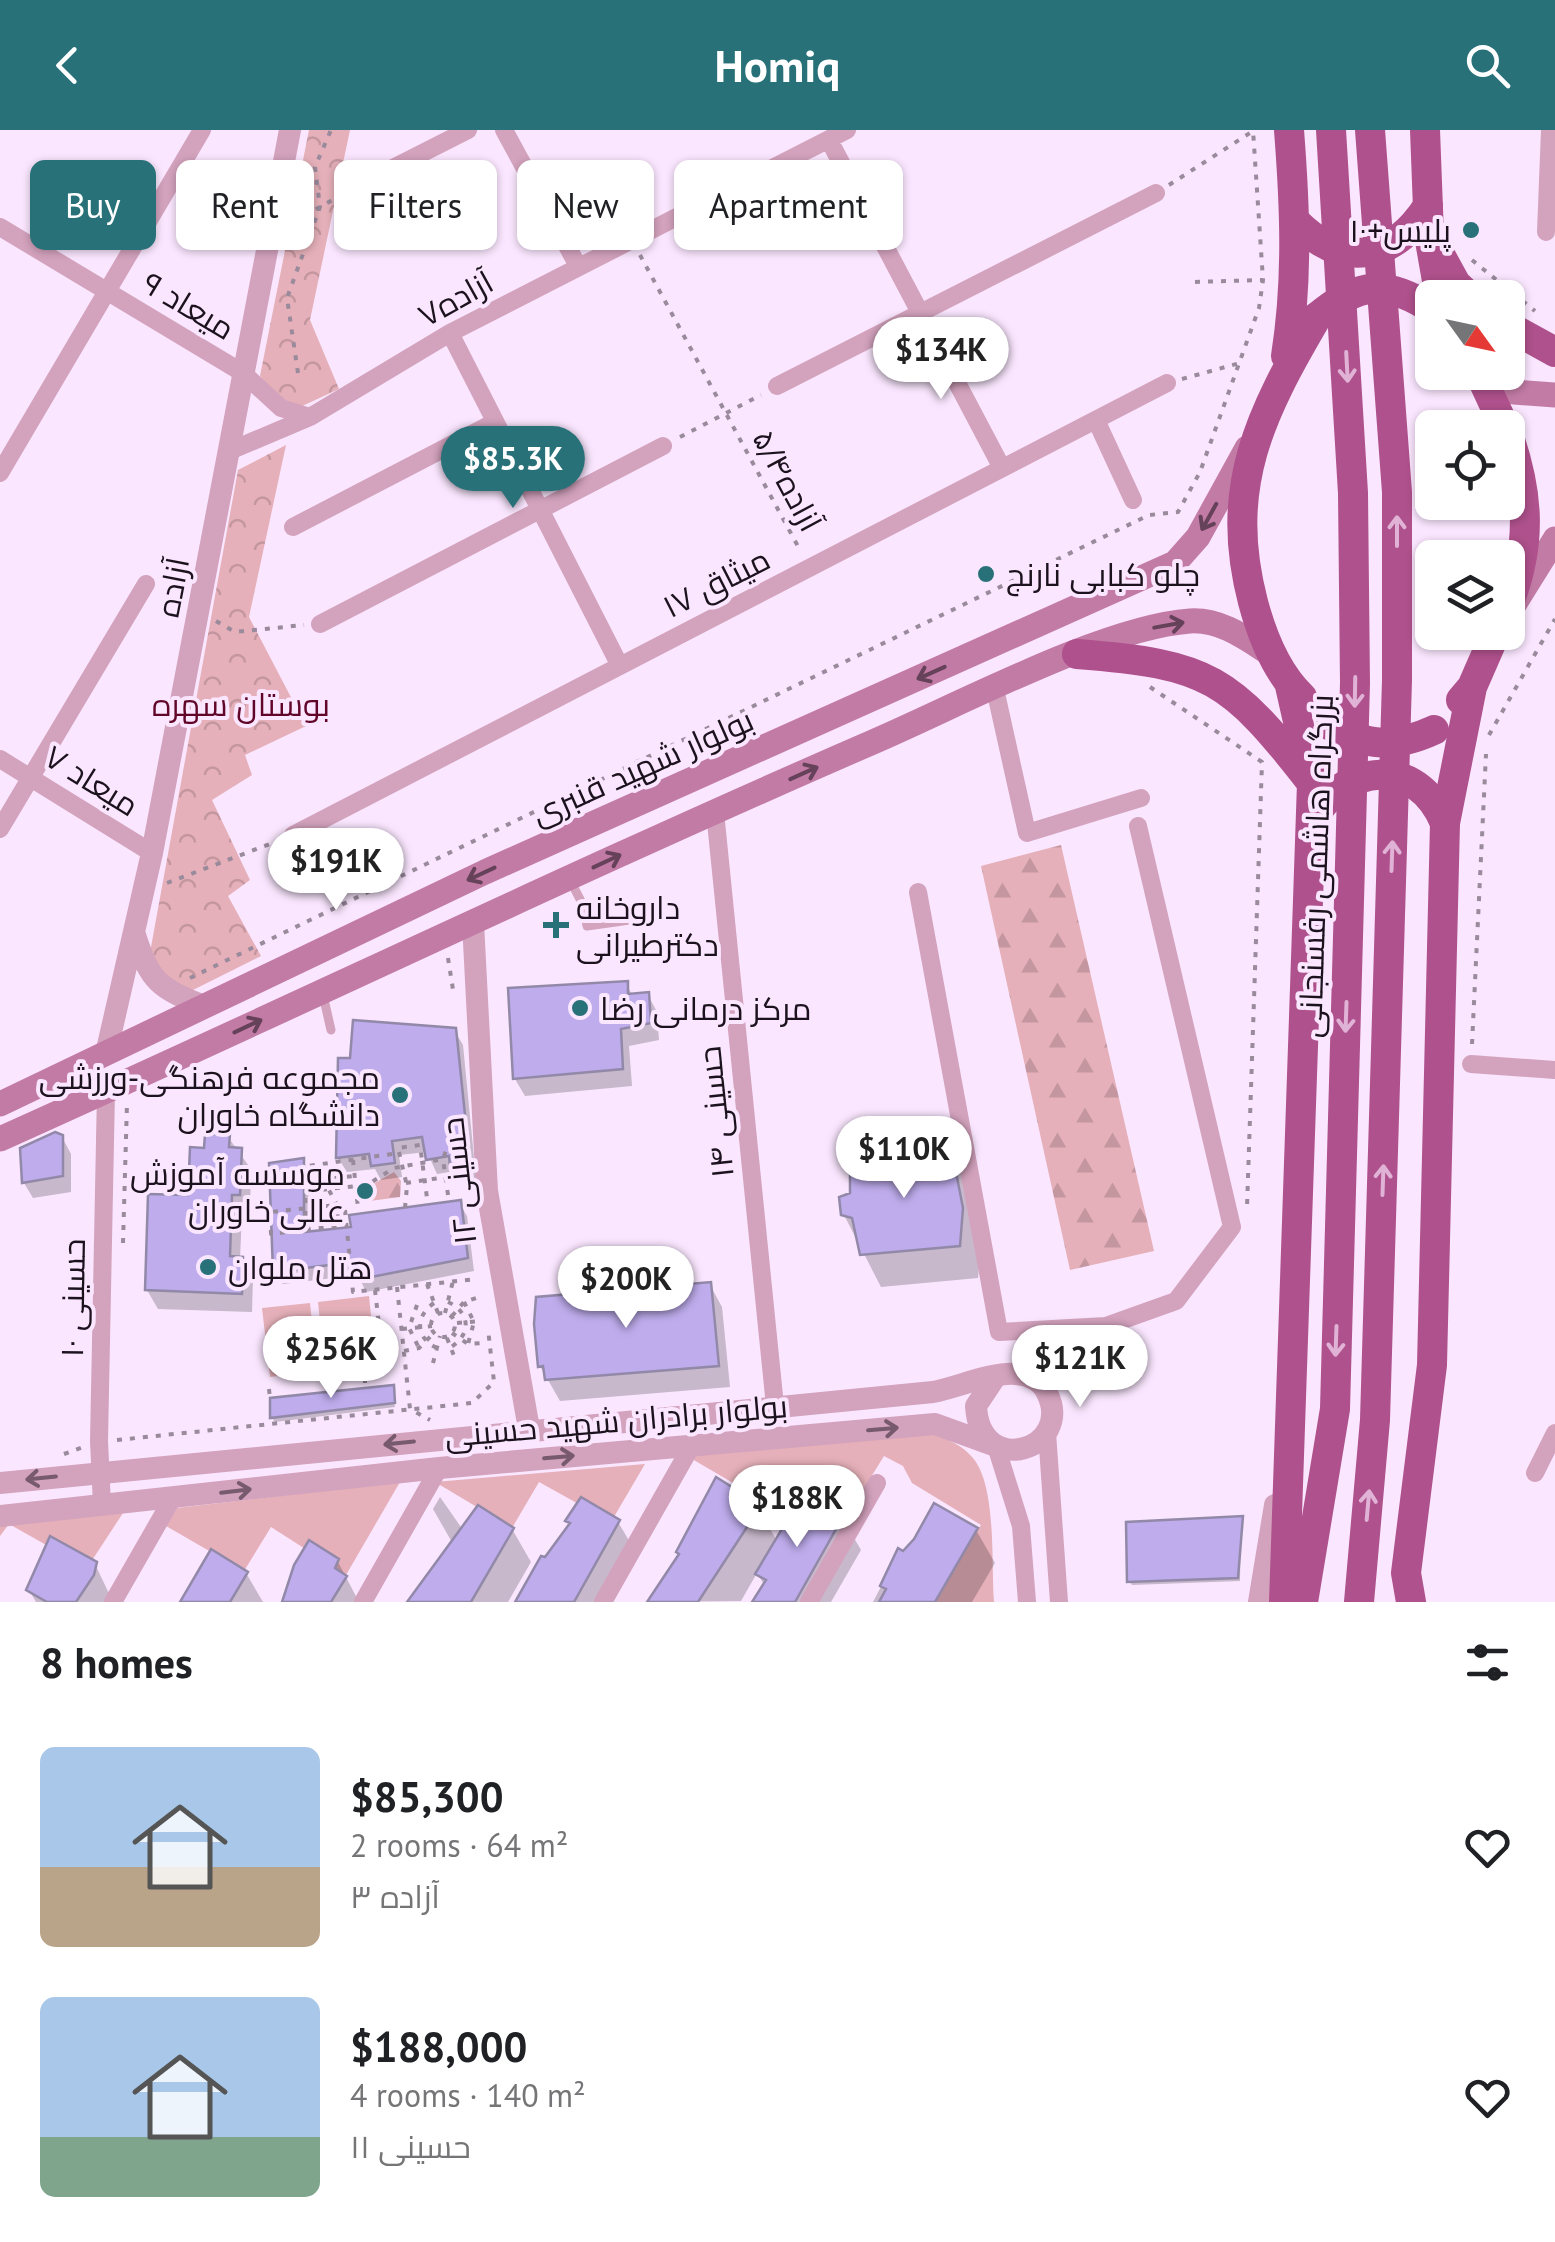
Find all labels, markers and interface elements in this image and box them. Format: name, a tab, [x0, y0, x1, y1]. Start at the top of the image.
text: Homiq	[715, 36, 840, 94]
icon: back	[40, 38, 95, 93]
icon: search	[1460, 38, 1515, 93]
chip: Buy	[30, 160, 156, 250]
chip: Rent	[176, 160, 314, 250]
chip: Filters	[334, 160, 497, 250]
chip: New	[517, 160, 654, 250]
chip: Apartment	[674, 160, 903, 250]
place label: پلیس+۱۰	[1349, 209, 1451, 252]
marker: پلیس+۱۰	[1460, 219, 1482, 241]
street label: آزاده۷	[410, 260, 500, 336]
street label: میعاد ۹	[135, 261, 243, 349]
north arrow	[1415, 280, 1525, 390]
map controls	[1415, 280, 1525, 650]
pin: $134K	[871, 317, 1011, 402]
text: $134K	[895, 328, 987, 370]
one-way arrow	[1338, 350, 1357, 382]
button: locate	[1415, 410, 1525, 520]
street label: آزاده۵/۴	[744, 422, 833, 539]
pin: $85.3K	[432, 426, 594, 511]
text: $85.3K	[463, 437, 563, 479]
one-way arrow	[1199, 502, 1218, 531]
one-way arrow	[1388, 515, 1406, 548]
street label: میثاق ۱۷	[655, 537, 777, 627]
button: layers	[1415, 540, 1525, 650]
street label: آزاده	[146, 553, 198, 620]
place label: چلو کبابی نارنج	[1006, 553, 1200, 597]
marker: چلو کبابی نارنج	[975, 563, 997, 585]
one-way arrow	[1153, 615, 1185, 634]
one-way arrow	[916, 665, 947, 683]
one-way arrow	[1345, 675, 1364, 707]
park label: بوستان سهره	[152, 683, 330, 725]
street label: بزرگراه هاشمی رفسنجانی	[1288, 693, 1342, 1039]
street label: بولوار شهید قنبری	[524, 698, 760, 834]
street label: میعاد ۷	[37, 735, 147, 825]
one-way arrow	[788, 763, 819, 781]
pin: $191K	[266, 828, 406, 913]
text: $191K	[290, 839, 382, 881]
one-way arrow	[1383, 840, 1402, 872]
one-way arrow	[591, 851, 621, 870]
one-way arrow	[467, 866, 497, 885]
place label: داروخانه دکترطیرانی	[576, 886, 719, 965]
marker: داروخانه دکترطیرانی	[545, 914, 567, 936]
place label: مرکز درمانی رضا	[600, 987, 812, 1029]
marker: مرکز درمانی رضا	[569, 997, 591, 1019]
one-way arrow	[1336, 1000, 1355, 1032]
one-way arrow	[232, 1016, 262, 1035]
street label: حسینی ۱۴	[687, 1044, 743, 1180]
place label: مجموعه فرهنگی-ورزشی دانشگاه خاوران	[39, 1056, 380, 1135]
marker: مجموعه فرهنگی-ورزشی دانشگاه خاوران	[389, 1084, 411, 1106]
street label: حسینی ۱۲	[430, 1115, 486, 1247]
pin: $110K	[834, 1116, 974, 1201]
text: $110K	[858, 1127, 950, 1169]
place label: موسسه آموزش عالی خاوران	[130, 1152, 345, 1231]
one-way arrow	[1373, 1165, 1392, 1197]
marker: موسسه آموزش عالی خاوران	[354, 1180, 376, 1202]
street label: حسینی ۱۰	[50, 1238, 94, 1358]
place label: هتل ملوان	[228, 1246, 373, 1288]
pin: $200K	[556, 1246, 696, 1331]
marker: هتل ملوان	[197, 1256, 219, 1278]
text: $200K	[580, 1257, 672, 1299]
pin: $256K	[261, 1316, 401, 1401]
pin: $121K	[1010, 1325, 1150, 1410]
one-way arrow	[1327, 1325, 1346, 1357]
text: $256K	[285, 1327, 377, 1369]
text: $121K	[1034, 1336, 1126, 1378]
street label: بولوار برادران شهید حسینی	[443, 1384, 789, 1456]
one-way arrow	[867, 1419, 899, 1438]
one-way arrow	[384, 1434, 416, 1453]
one-way arrow	[543, 1447, 575, 1466]
pin: $188K	[727, 1465, 867, 1550]
one-way arrow	[26, 1469, 58, 1488]
text: $188K	[751, 1476, 843, 1518]
one-way arrow	[220, 1481, 252, 1500]
one-way arrow	[1358, 1489, 1377, 1521]
text: 8 homes	[40, 1635, 193, 1690]
icon: filters	[1460, 1635, 1515, 1690]
text: $85,300	[350, 1769, 503, 1824]
icon: home	[120, 1787, 240, 1907]
icon: heart	[1460, 1820, 1515, 1875]
text: 2 rooms · 64 m²	[350, 1824, 568, 1866]
text: آزاده ۳	[350, 1875, 440, 1917]
text: $188,000	[350, 2019, 527, 2074]
icon: home	[120, 2037, 240, 2157]
icon: heart	[1460, 2070, 1515, 2125]
text: 4 rooms · 140 m²	[350, 2074, 586, 2116]
text: حسینی ۱۱	[350, 2125, 471, 2167]

